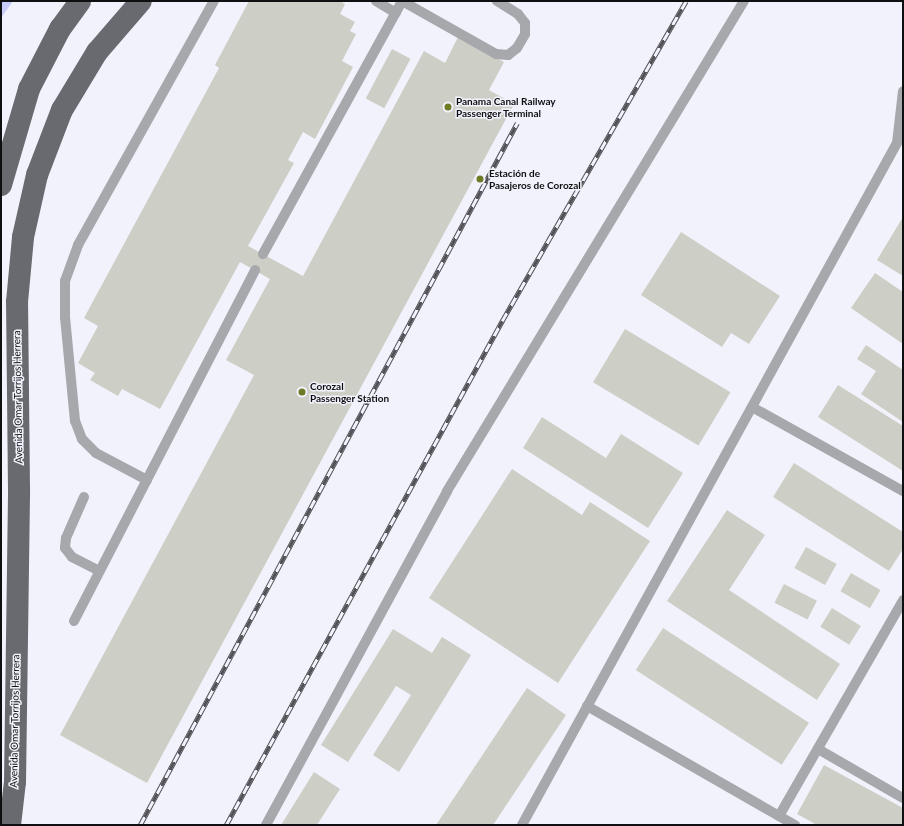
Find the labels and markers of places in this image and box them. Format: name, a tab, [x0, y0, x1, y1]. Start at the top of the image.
place label: Panama Canal Railway Passenger Terminal	[456, 95, 556, 118]
marker: Panama Canal Railway Passenger Terminal	[443, 102, 453, 112]
place label: Estación de Pasajeros de Corozal	[489, 167, 581, 190]
marker: Estación de Pasajeros de Corozal	[474, 173, 486, 185]
place label: Corozal Passenger Station	[310, 380, 389, 404]
marker: Corozal Passenger Station	[297, 387, 307, 397]

